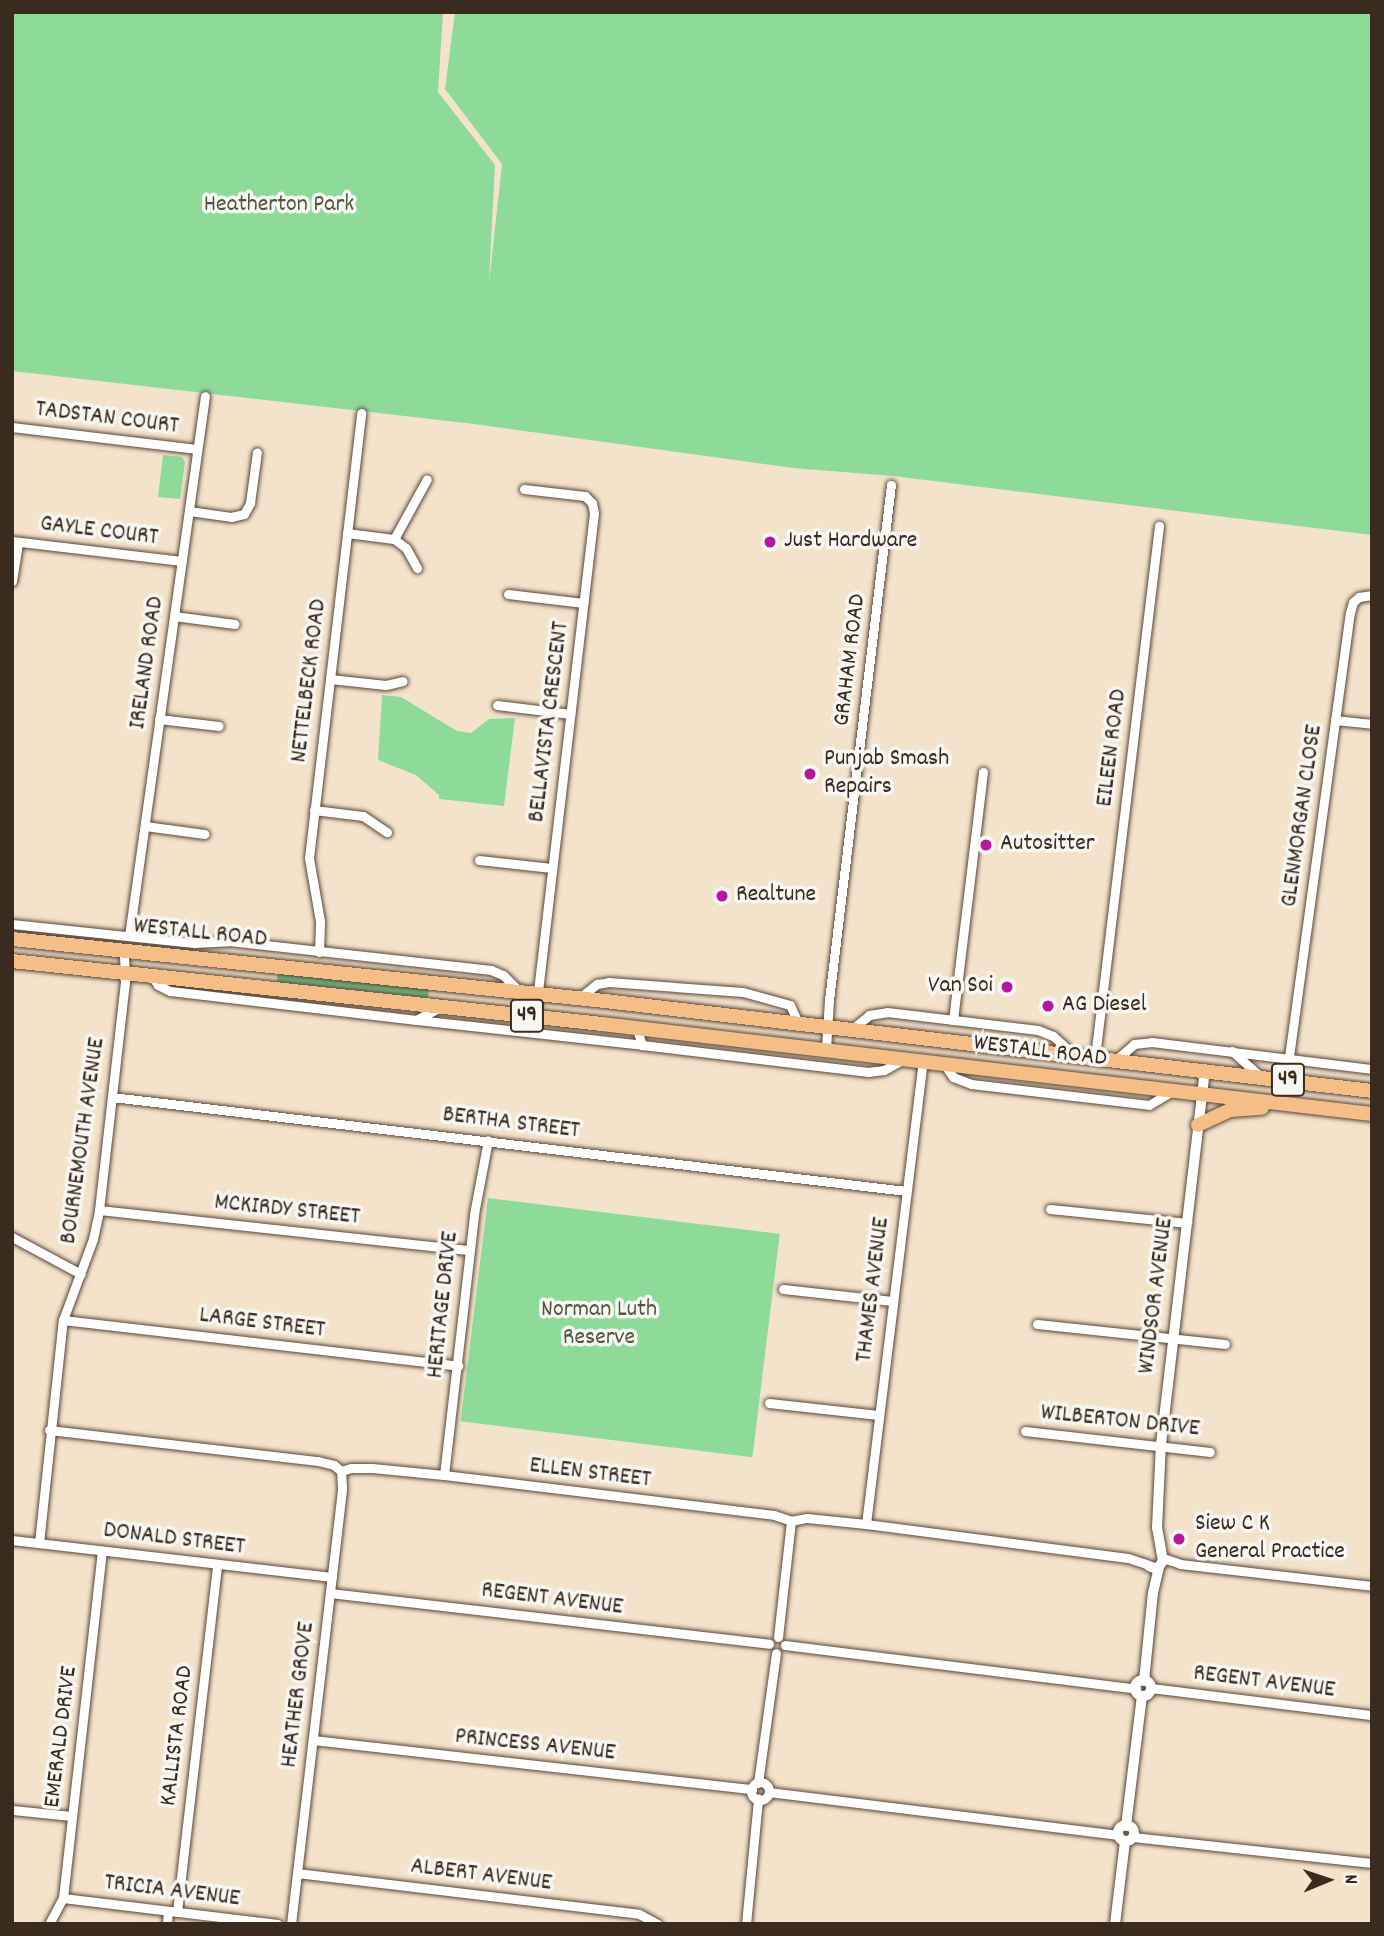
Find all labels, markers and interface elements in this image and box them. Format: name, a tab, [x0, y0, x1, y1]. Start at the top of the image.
park label: Heatherton Park	[204, 192, 354, 220]
street label: TADSTAN COURT	[34, 396, 180, 442]
street label: GAYLE COURT	[38, 510, 160, 554]
place label: Just Hardware	[784, 528, 917, 556]
marker: Just Hardware	[762, 534, 778, 550]
street label: GRAHAM ROAD	[829, 592, 873, 728]
street label: IRELAND ROAD	[124, 595, 172, 731]
street label: NETTELBECK ROAD	[286, 598, 334, 764]
street label: BELLAVISTA CRESCENT	[523, 620, 577, 824]
street label: EILEEN ROAD	[1092, 688, 1134, 808]
street label: GLENMORGAN CLOSE	[1276, 723, 1330, 909]
place label: Punjab Smash Repairs	[824, 746, 949, 802]
marker: Punjab Smash Repairs	[802, 766, 818, 782]
place label: Autositter	[1000, 831, 1095, 859]
marker: Autositter	[978, 837, 994, 853]
place label: Realtune	[736, 882, 816, 910]
marker: Realtune	[714, 888, 730, 904]
street label: WESTALL ROAD	[132, 913, 268, 955]
place label: Van Soi	[928, 973, 993, 1001]
marker: Van Soi	[999, 979, 1015, 995]
place label: AG Diesel	[1062, 992, 1146, 1020]
road number: 49	[510, 996, 544, 1036]
marker: AG Diesel	[1040, 998, 1056, 1014]
street label: WESTALL ROAD	[972, 1030, 1108, 1074]
street label: BOURNEMOUTH AVENUE	[55, 1036, 113, 1246]
road number: 49	[1270, 1060, 1306, 1100]
street label: BERTHA STREET	[441, 1101, 581, 1147]
street label: MCKIRDY STREET	[213, 1189, 361, 1233]
street label: THAMES AVENUE	[851, 1216, 897, 1364]
street label: WINDSOR AVENUE	[1133, 1216, 1181, 1376]
street label: HERITAGE DRIVE	[422, 1230, 466, 1380]
park label: Norman Luth Reserve	[541, 1297, 657, 1353]
street label: LARGE STREET	[198, 1302, 326, 1346]
street label: WILBERTON DRIVE	[1039, 1399, 1201, 1445]
street label: ELLEN STREET	[528, 1452, 652, 1496]
place label: Siew C K General Practice	[1195, 1511, 1345, 1567]
street label: DONALD STREET	[102, 1517, 246, 1563]
marker: Siew C K General Practice	[1169, 1529, 1189, 1549]
street label: REGENT AVENUE	[480, 1577, 624, 1623]
street label: HEATHER GROVE	[276, 1621, 322, 1769]
street label: REGENT AVENUE	[1192, 1660, 1336, 1706]
street label: KALLISTA ROAD	[155, 1664, 201, 1808]
street label: EMERALD DRIVE	[39, 1665, 85, 1809]
street label: PRINCESS AVENUE	[453, 1723, 617, 1769]
north arrow	[1293, 1845, 1363, 1915]
street label: ALBERT AVENUE	[409, 1853, 553, 1899]
street label: TRICIA AVENUE	[103, 1869, 241, 1915]
text: N	[1336, 1874, 1363, 1884]

